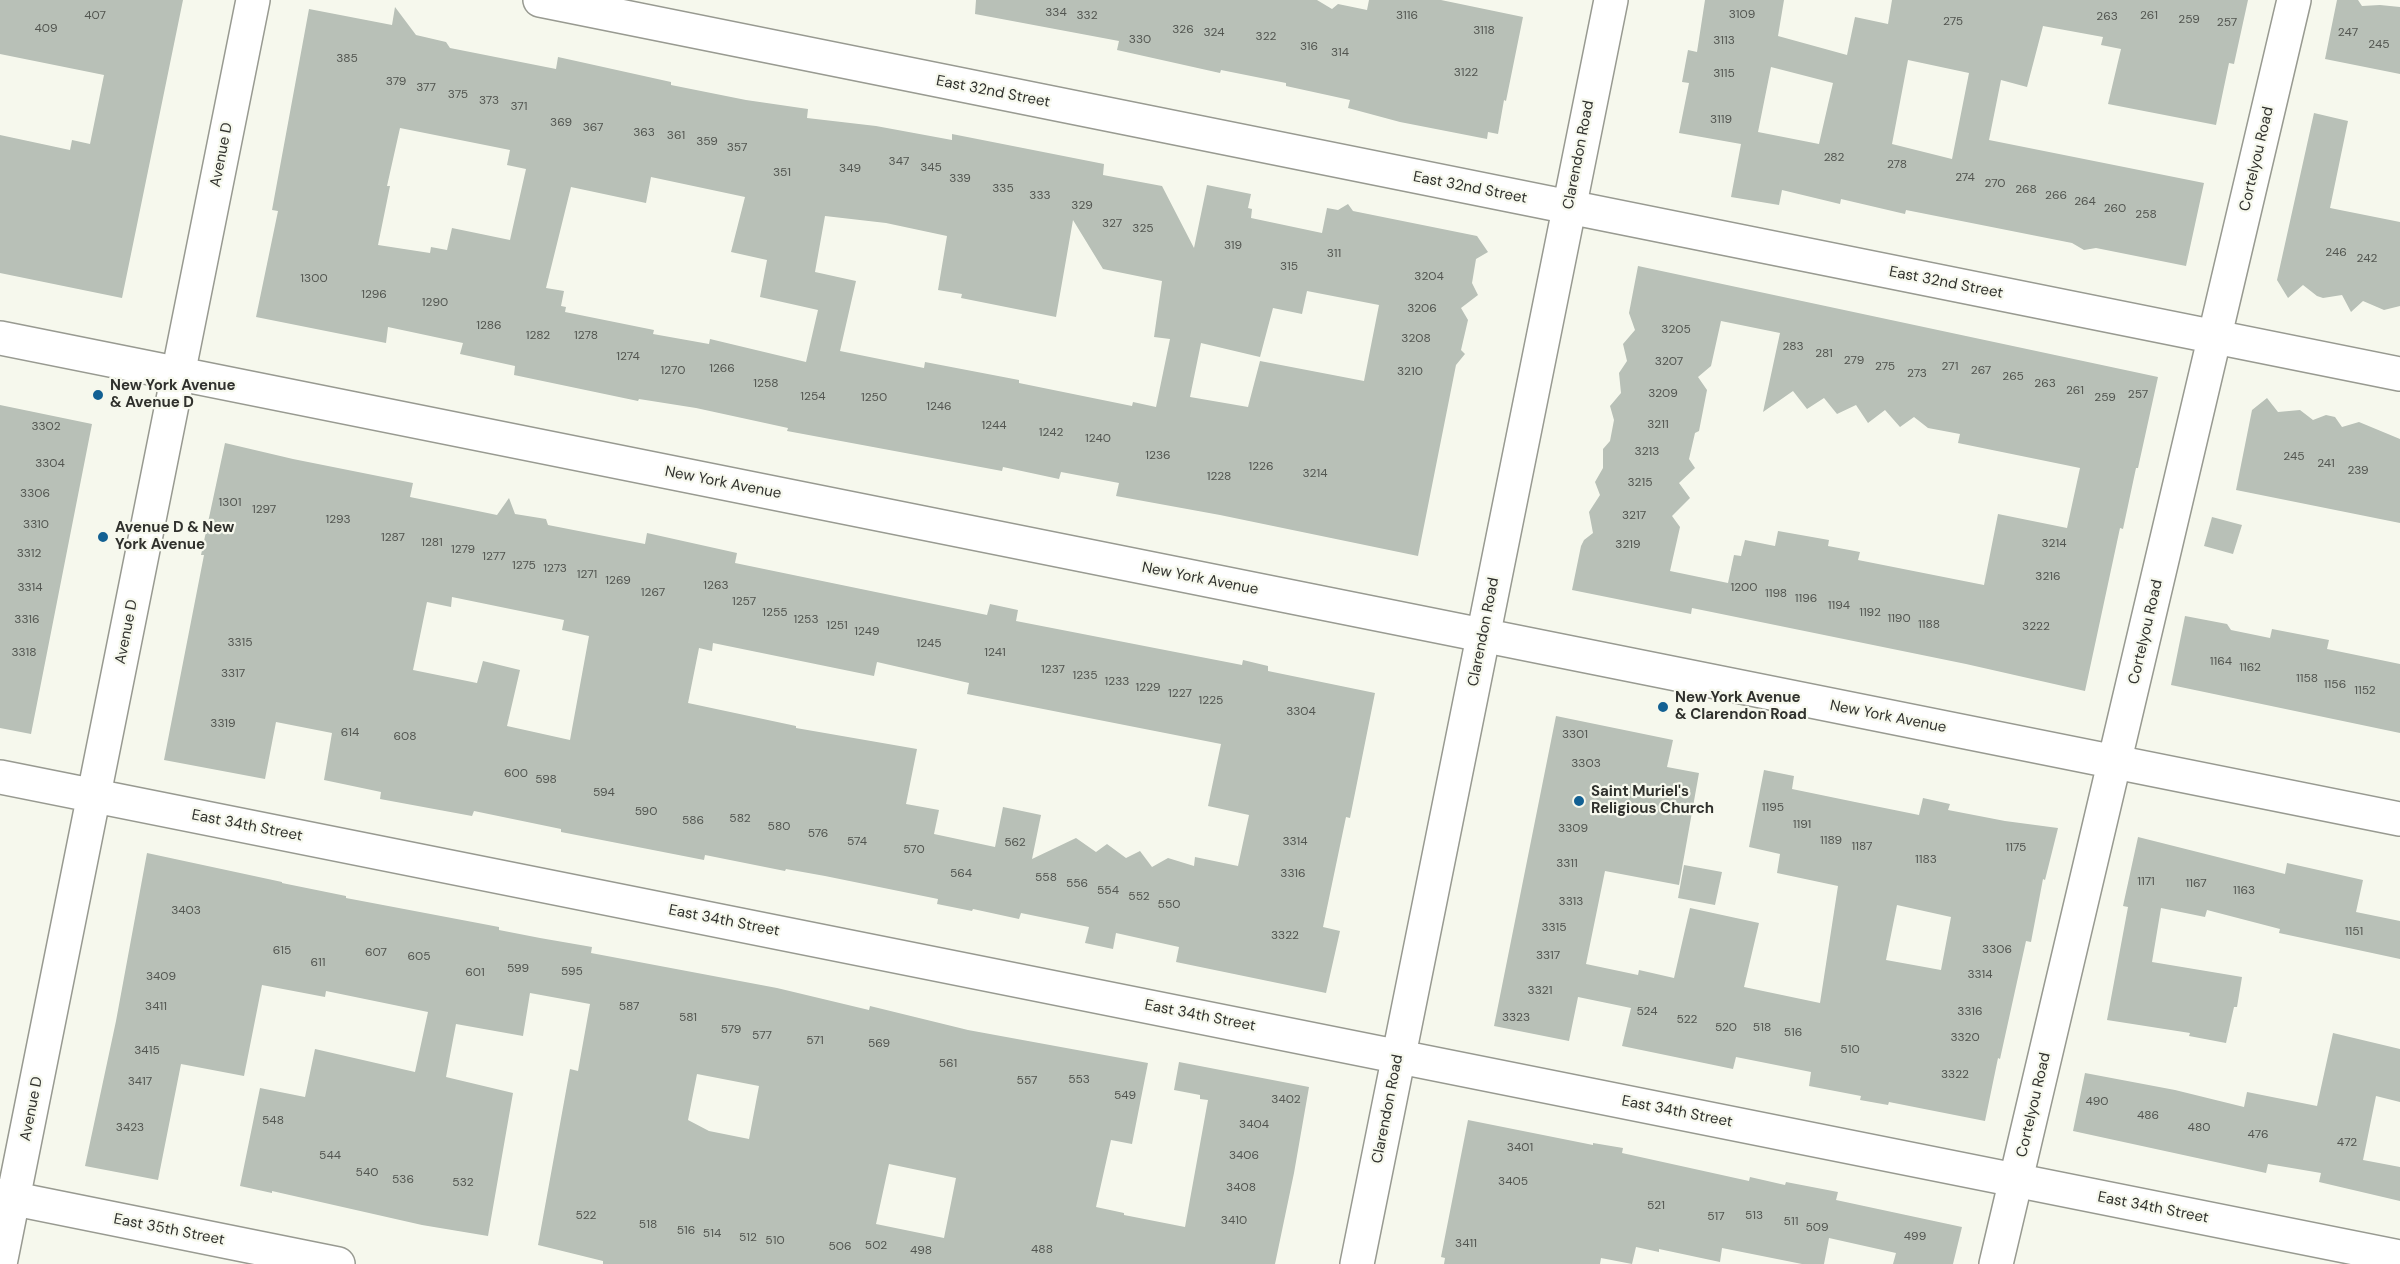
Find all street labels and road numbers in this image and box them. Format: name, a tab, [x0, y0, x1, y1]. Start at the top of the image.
street label: East 32nd Street	[934, 72, 1052, 112]
street label: Clarendon Road	[1560, 99, 1598, 211]
street label: Cortelyou Road	[2236, 105, 2278, 213]
street label: Avenue D	[207, 121, 237, 189]
street label: East 32nd Street	[1411, 168, 1529, 208]
street label: East 32nd Street	[1887, 263, 2005, 303]
street label: New York Avenue	[663, 463, 783, 503]
street label: New York Avenue	[1140, 559, 1260, 599]
street label: Clarendon Road	[1465, 576, 1503, 688]
street label: Cortelyou Road	[2125, 578, 2167, 686]
street label: Avenue D	[112, 598, 142, 666]
street label: New York Avenue	[1828, 697, 1948, 737]
street label: East 34th Street	[190, 806, 304, 846]
street label: East 34th Street	[667, 901, 781, 941]
street label: East 34th Street	[1143, 996, 1257, 1036]
street label: Cortelyou Road	[2013, 1051, 2055, 1159]
street label: Clarendon Road	[1369, 1053, 1407, 1165]
street label: Avenue D	[17, 1075, 47, 1143]
street label: East 34th Street	[1620, 1092, 1734, 1132]
street label: East 34th Street	[2096, 1188, 2210, 1228]
street label: East 35th Street	[112, 1210, 226, 1250]

